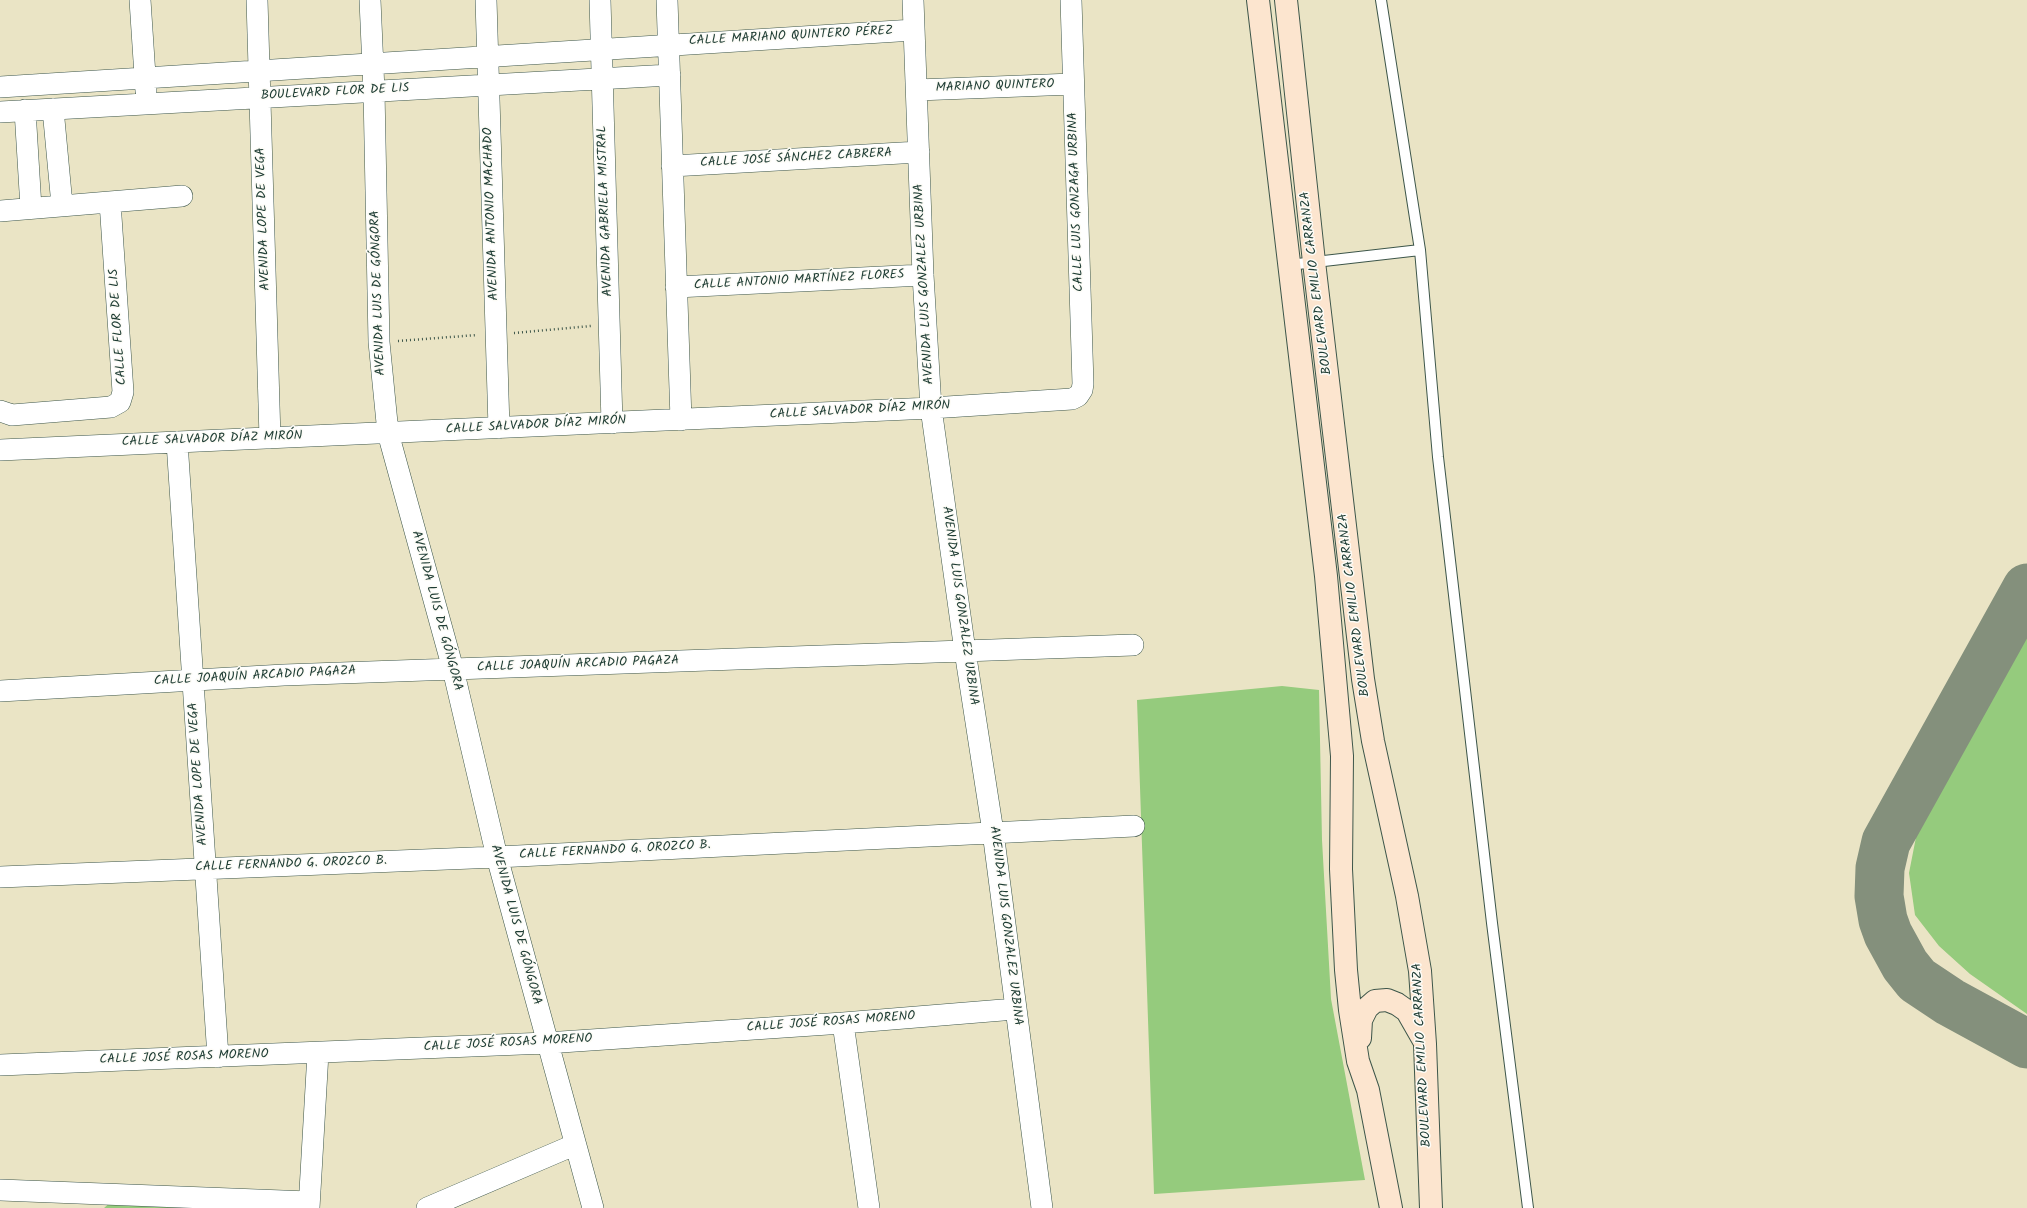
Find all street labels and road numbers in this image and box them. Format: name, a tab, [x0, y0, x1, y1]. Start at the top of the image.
street label: CALLE MARIANO QUINTERO PÉREZ	[688, 24, 894, 50]
street label: MARIANO QUINTERO	[935, 77, 1055, 97]
street label: BOULEVARD FLOR DE LIS	[260, 81, 410, 105]
street label: CALLE LUIS GONZAGA URBINA	[1066, 112, 1088, 292]
street label: AVENIDA GABRIELA MISTRAL	[595, 125, 617, 297]
street label: AVENIDA ANTONIO MACHADO	[481, 127, 503, 301]
street label: CALLE JOSÉ SÁNCHEZ CABRERA	[700, 146, 892, 172]
street label: AVENIDA LOPE DE VEGA	[254, 147, 274, 291]
street label: AVENIDA LUIS GONZALEZ URBINA	[912, 183, 938, 385]
street label: BOULEVARD EMILIO CARRANZA	[1298, 190, 1336, 376]
street label: AVENIDA LUIS DE GÓNGORA	[368, 210, 390, 376]
street label: CALLE FLOR DE LIS	[107, 268, 131, 386]
street label: CALLE ANTONIO MARTÍNEZ FLORES	[693, 268, 905, 294]
street label: CALLE SALVADOR DÍAZ MIRÓN	[769, 398, 951, 424]
street label: CALLE SALVADOR DÍAZ MIRÓN	[445, 413, 627, 439]
street label: CALLE SALVADOR DÍAZ MIRÓN	[121, 429, 303, 451]
street label: AVENIDA LUIS GONZALEZ URBINA	[937, 505, 981, 707]
street label: BOULEVARD EMILIO CARRANZA	[1336, 512, 1374, 698]
street label: AVENIDA LUIS DE GÓNGORA	[407, 529, 465, 693]
street label: CALLE JOAQUÍN ARCADIO PAGAZA	[477, 654, 679, 676]
street label: CALLE JOAQUÍN ARCADIO PAGAZA	[154, 664, 356, 690]
street label: AVENIDA LOPE DE VEGA	[186, 702, 212, 846]
street label: AVENIDA LUIS GONZALEZ URBINA	[985, 825, 1025, 1027]
street label: CALLE FERNANDO G. OROZCO B.	[519, 838, 711, 864]
street label: AVENIDA LUIS DE GÓNGORA	[486, 843, 544, 1007]
street label: CALLE FERNANDO G. OROZCO B.	[195, 854, 387, 876]
street label: BOULEVARD EMILIO CARRANZA	[1410, 962, 1436, 1148]
street label: CALLE JOSÉ ROSAS MORENO	[746, 1009, 916, 1037]
street label: CALLE JOSÉ ROSAS MORENO	[423, 1032, 593, 1056]
street label: CALLE JOSÉ ROSAS MORENO	[99, 1047, 269, 1069]

